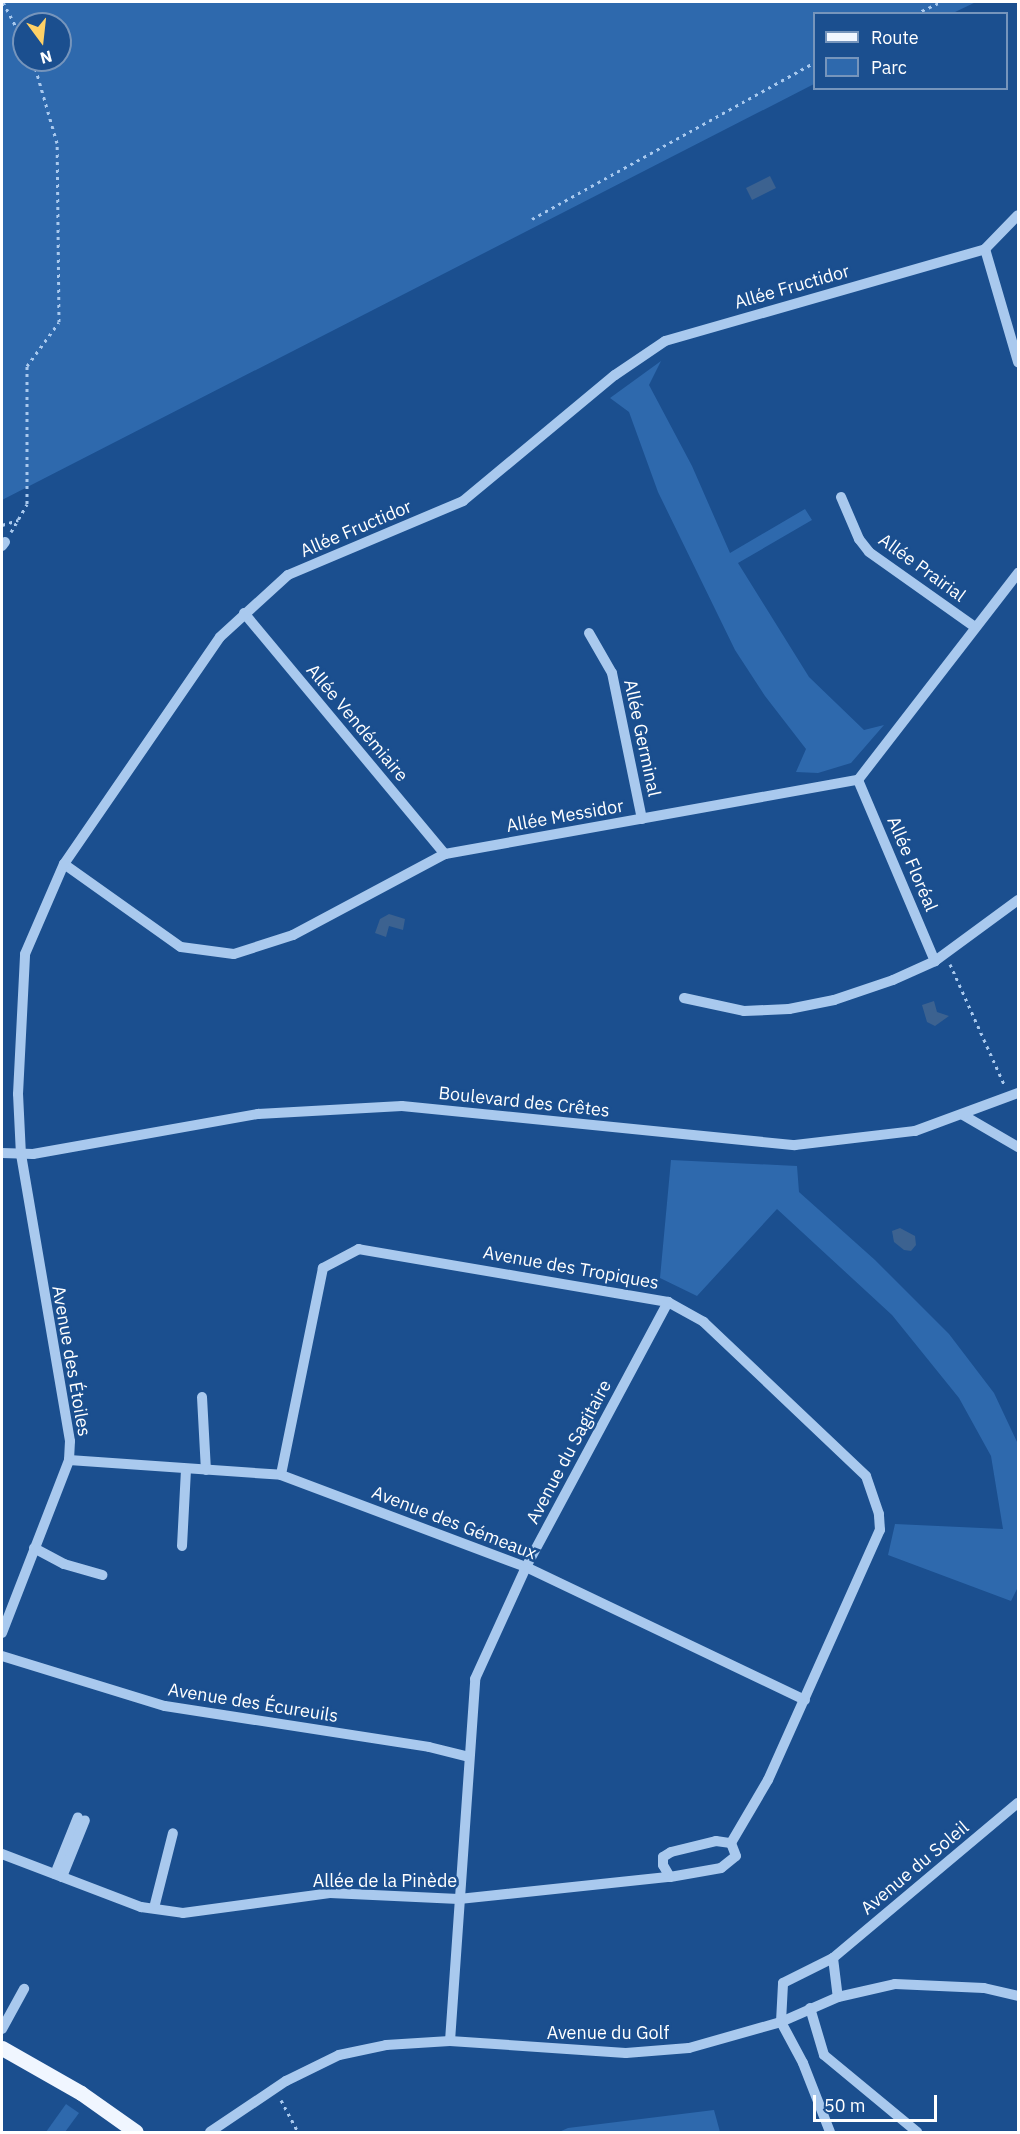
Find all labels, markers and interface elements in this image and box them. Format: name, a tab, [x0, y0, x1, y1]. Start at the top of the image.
north arrow	[12, 12, 72, 72]
legend	[813, 12, 1008, 90]
text: Route	[871, 26, 919, 49]
text: N	[38, 46, 54, 69]
text: Parc	[871, 56, 907, 79]
street label: Allée Fructidor	[732, 260, 852, 314]
street label: Allée Fructidor	[297, 496, 415, 562]
street label: Allée Prairial	[874, 529, 970, 607]
street label: Allée Vendémiaire	[302, 660, 412, 786]
street label: Allée Germinal	[619, 677, 665, 799]
street label: Allée Messidor	[505, 795, 625, 837]
street label: Allée Floréal	[882, 813, 942, 915]
street label: Boulevard des Crêtes	[437, 1082, 611, 1122]
street label: Avenue des Tropiques	[481, 1242, 661, 1294]
street label: Avenue des Étoiles	[47, 1284, 95, 1438]
street label: Avenue du Sagitaire	[522, 1376, 616, 1528]
street label: Avenue des Gémeaux	[369, 1482, 539, 1564]
street label: Avenue des Écureuils	[166, 1679, 340, 1727]
street label: Avenue du Soleil	[857, 1817, 973, 1919]
street label: Allée de la Pinède	[313, 1870, 457, 1892]
street label: Avenue du Golf	[547, 2022, 669, 2044]
scale bar	[816, 2083, 940, 2121]
text: 50 m	[824, 2094, 866, 2117]

